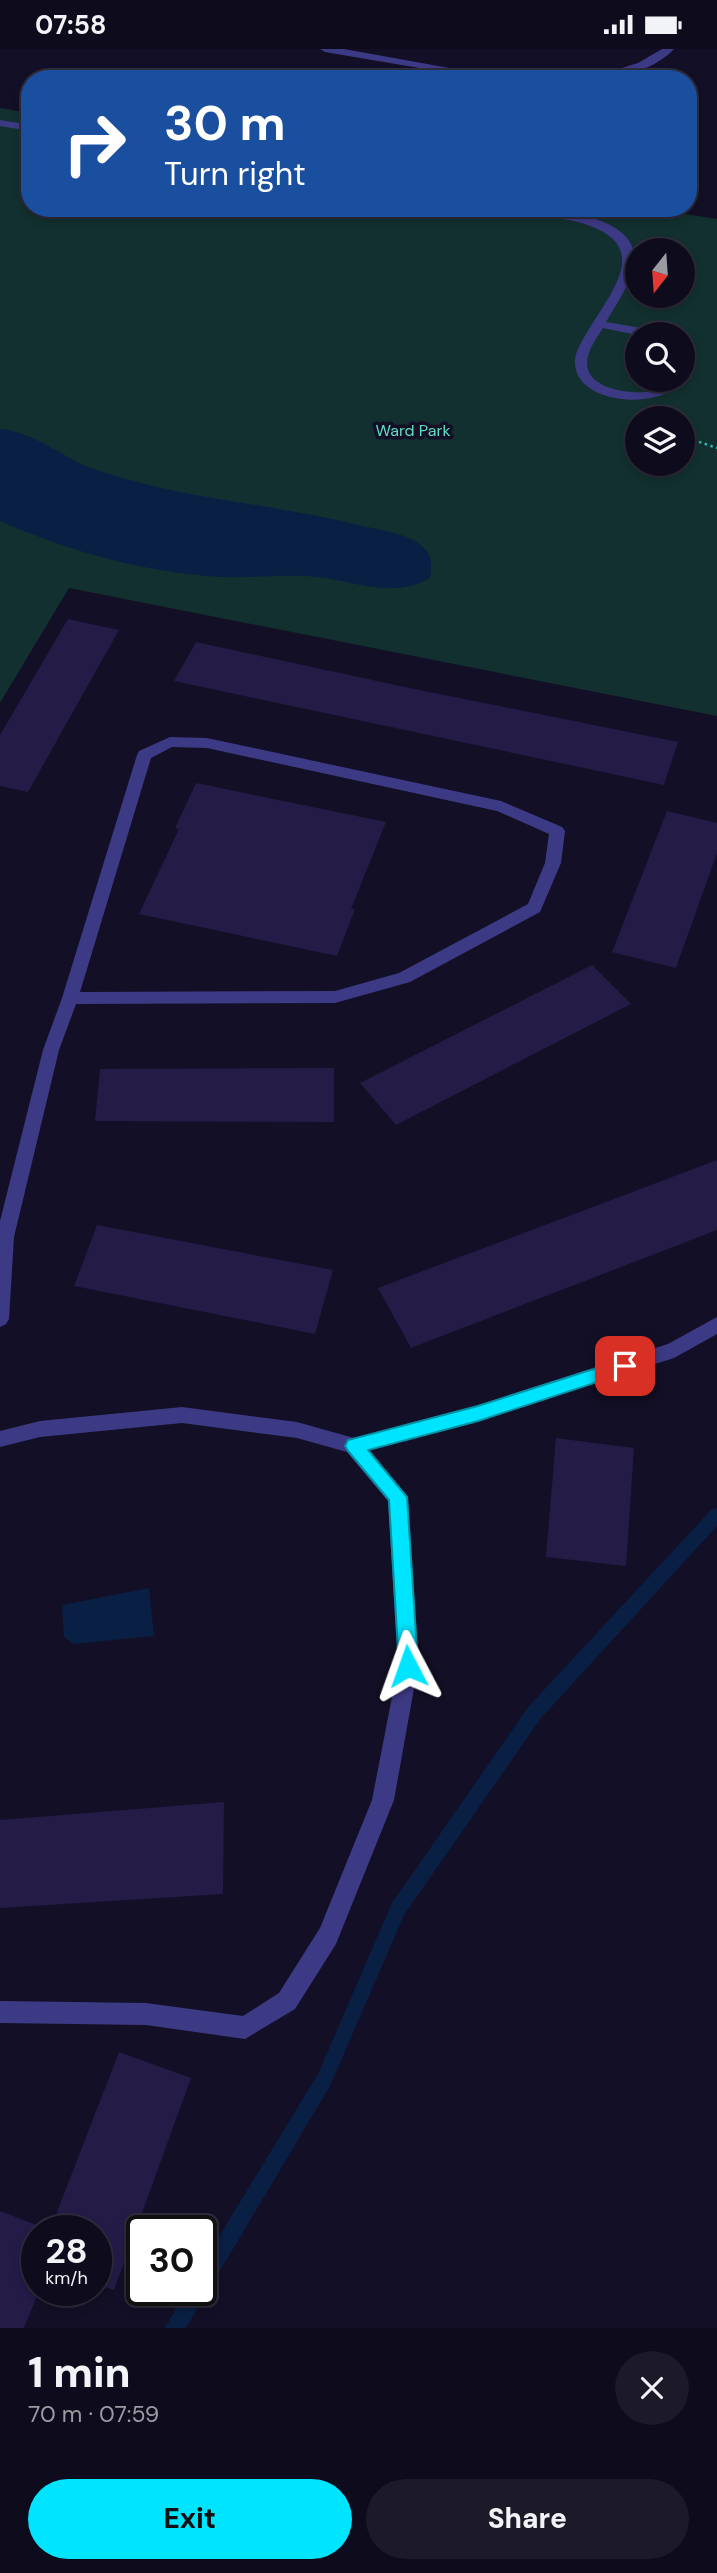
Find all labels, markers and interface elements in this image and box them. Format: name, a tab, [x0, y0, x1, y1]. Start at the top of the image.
text: 07:58	[35, 8, 106, 42]
text: 30 m	[164, 91, 286, 155]
icon: right	[49, 98, 140, 189]
text: Turn right	[164, 153, 306, 195]
north arrow	[625, 238, 695, 308]
map controls	[625, 238, 695, 476]
button: search	[625, 322, 695, 392]
button: layers	[625, 406, 695, 476]
park label: Ward Park	[376, 420, 450, 441]
pin	[595, 1336, 655, 1396]
icon: arrive	[606, 1347, 644, 1385]
position arrow	[371, 1629, 445, 1703]
speed limit sign: 30	[126, 2215, 217, 2306]
text: 28	[45, 2228, 88, 2274]
text: km/h	[45, 2266, 88, 2290]
text: 1 min	[28, 2345, 131, 2400]
button: close	[615, 2351, 689, 2425]
text: 70 m · 07:59	[28, 2399, 159, 2429]
button: Exit	[28, 2479, 352, 2559]
button: Share	[366, 2479, 689, 2559]

